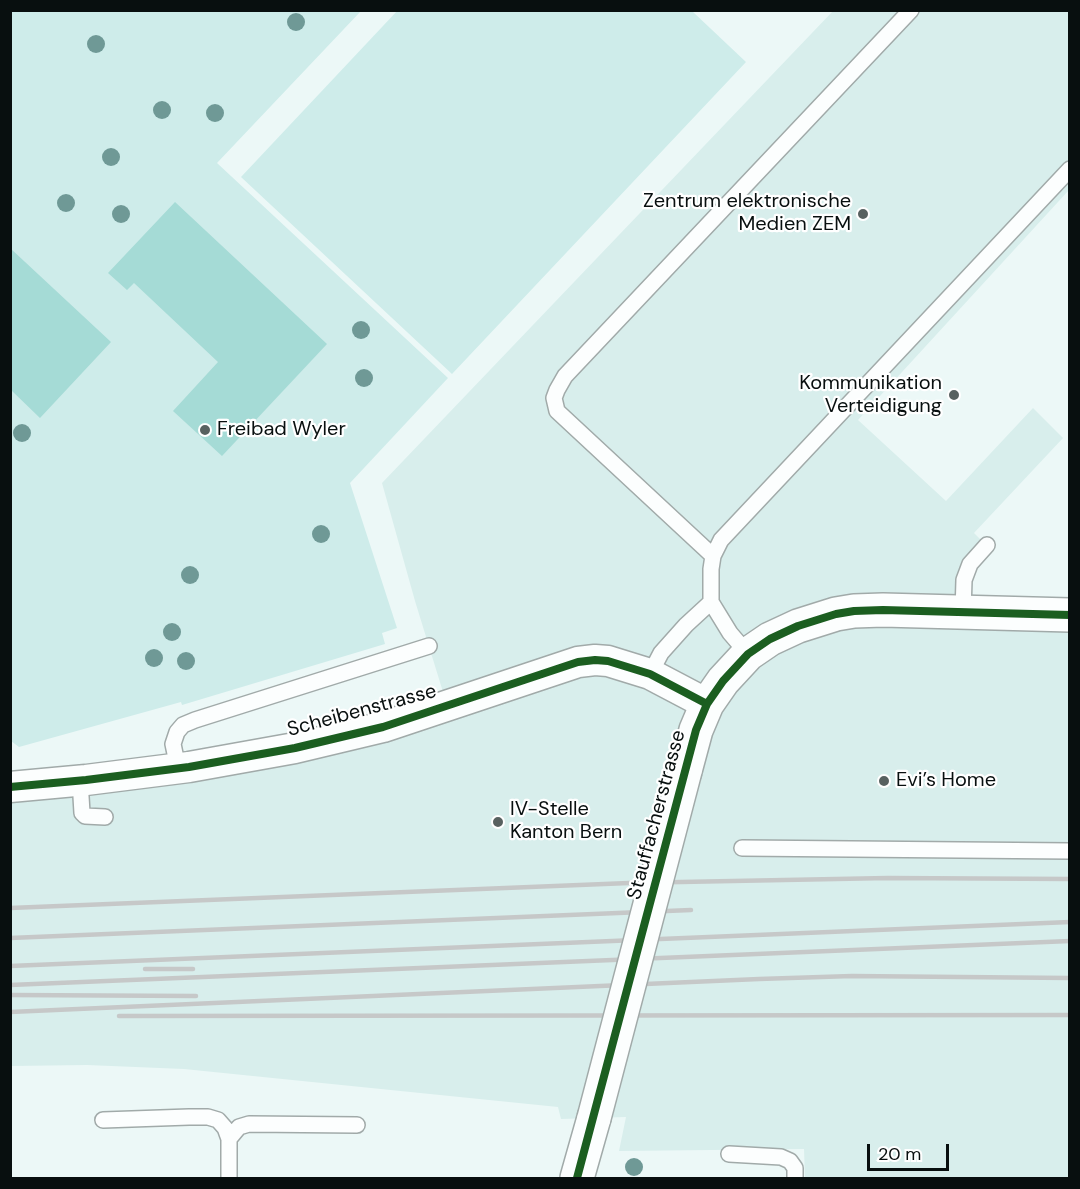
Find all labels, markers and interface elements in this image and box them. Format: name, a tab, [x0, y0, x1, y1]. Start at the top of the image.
place label: Zentrum elektronische Medien ZEM	[643, 190, 851, 237]
marker: Zentrum elektronische Medien ZEM	[856, 207, 870, 221]
place label: Kommunikation Verteidigung	[799, 372, 942, 419]
marker: Kommunikation Verteidigung	[947, 388, 961, 402]
place label: Freibad Wyler	[217, 418, 346, 442]
marker: Freibad Wyler	[198, 423, 212, 437]
street label: Scheibenstrasse	[285, 680, 439, 742]
street label: Stauffacherstrasse	[623, 728, 691, 902]
place label: Evi’s Home	[896, 769, 996, 793]
marker: Evi’s Home	[877, 774, 891, 788]
place label: IV-Stelle Kanton Bern	[510, 798, 622, 845]
marker: IV-Stelle Kanton Bern	[491, 815, 505, 829]
scale bar	[870, 1132, 952, 1170]
text: 20 m	[878, 1142, 921, 1166]

